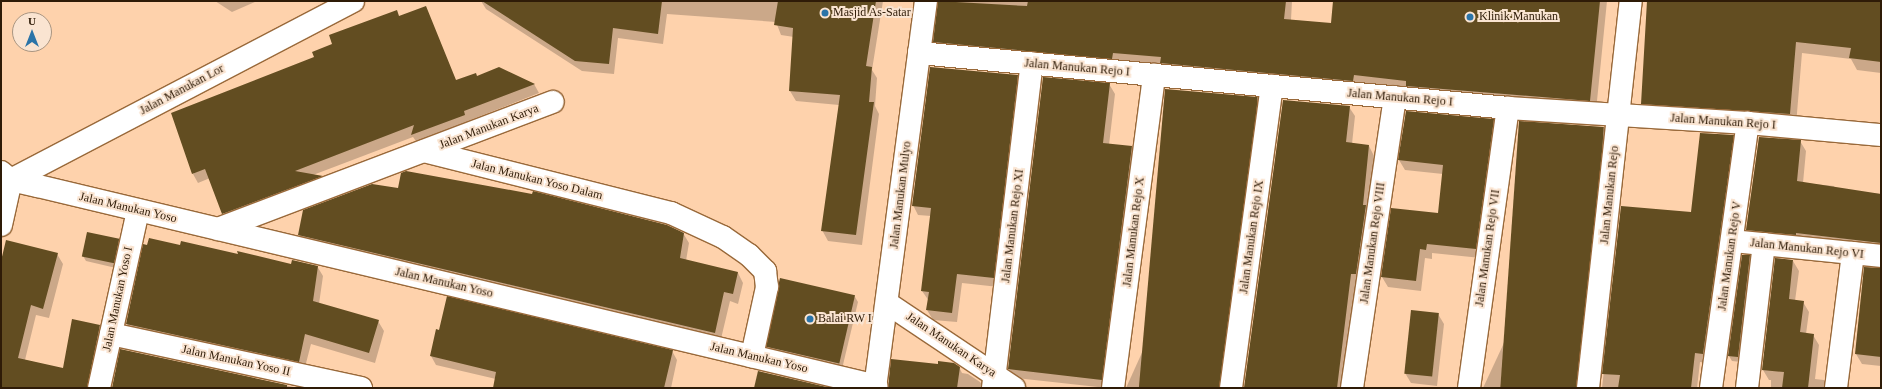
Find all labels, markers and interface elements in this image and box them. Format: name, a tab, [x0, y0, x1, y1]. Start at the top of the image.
place label: Masjid As-Satar	[833, 6, 911, 20]
marker: Masjid As-Satar	[820, 8, 830, 18]
place label: Klinik Manukan	[1479, 10, 1558, 24]
marker: Klinik Manukan	[1464, 11, 1476, 23]
north arrow	[12, 12, 52, 52]
text: U	[28, 15, 36, 27]
street label: Jalan Manukan Rejo I	[1024, 56, 1130, 80]
street label: Jalan Manukan Lor	[137, 62, 227, 118]
street label: Jalan Manukan Rejo I	[1347, 86, 1453, 110]
street label: Jalan Manukan Karya	[437, 101, 541, 153]
street label: Jalan Manukan Rejo I	[1670, 111, 1776, 133]
street label: Jalan Manukan Mulyo	[887, 141, 915, 249]
street label: Jalan Manukan Rejo	[1598, 145, 1622, 245]
street label: Jalan Manukan Yoso Dalam	[470, 157, 604, 203]
street label: Jalan Manukan Rejo XI	[999, 168, 1027, 284]
street label: Jalan Manukan Rejo X	[1120, 176, 1148, 288]
street label: Jalan Manukan Rejo IX	[1237, 179, 1267, 295]
street label: Jalan Manukan Rejo VIII	[1357, 181, 1389, 305]
street label: Jalan Manukan Rejo VII	[1473, 188, 1503, 308]
street label: Jalan Manukan Yoso	[78, 190, 178, 226]
street label: Jalan Manukan Rejo V	[1715, 200, 1745, 312]
street label: Jalan Manukan Rejo VI	[1749, 236, 1865, 262]
street label: Jalan Manukan Yoso I	[100, 245, 136, 353]
street label: Jalan Manukan Yoso	[394, 265, 494, 301]
street label: Jalan Manukan Karya	[903, 310, 999, 380]
place label: Balai RW I	[818, 312, 872, 326]
marker: Balai RW I	[805, 314, 815, 324]
street label: Jalan Manukan Yoso	[709, 340, 809, 376]
street label: Jalan Manukan Yoso II	[180, 342, 292, 380]

